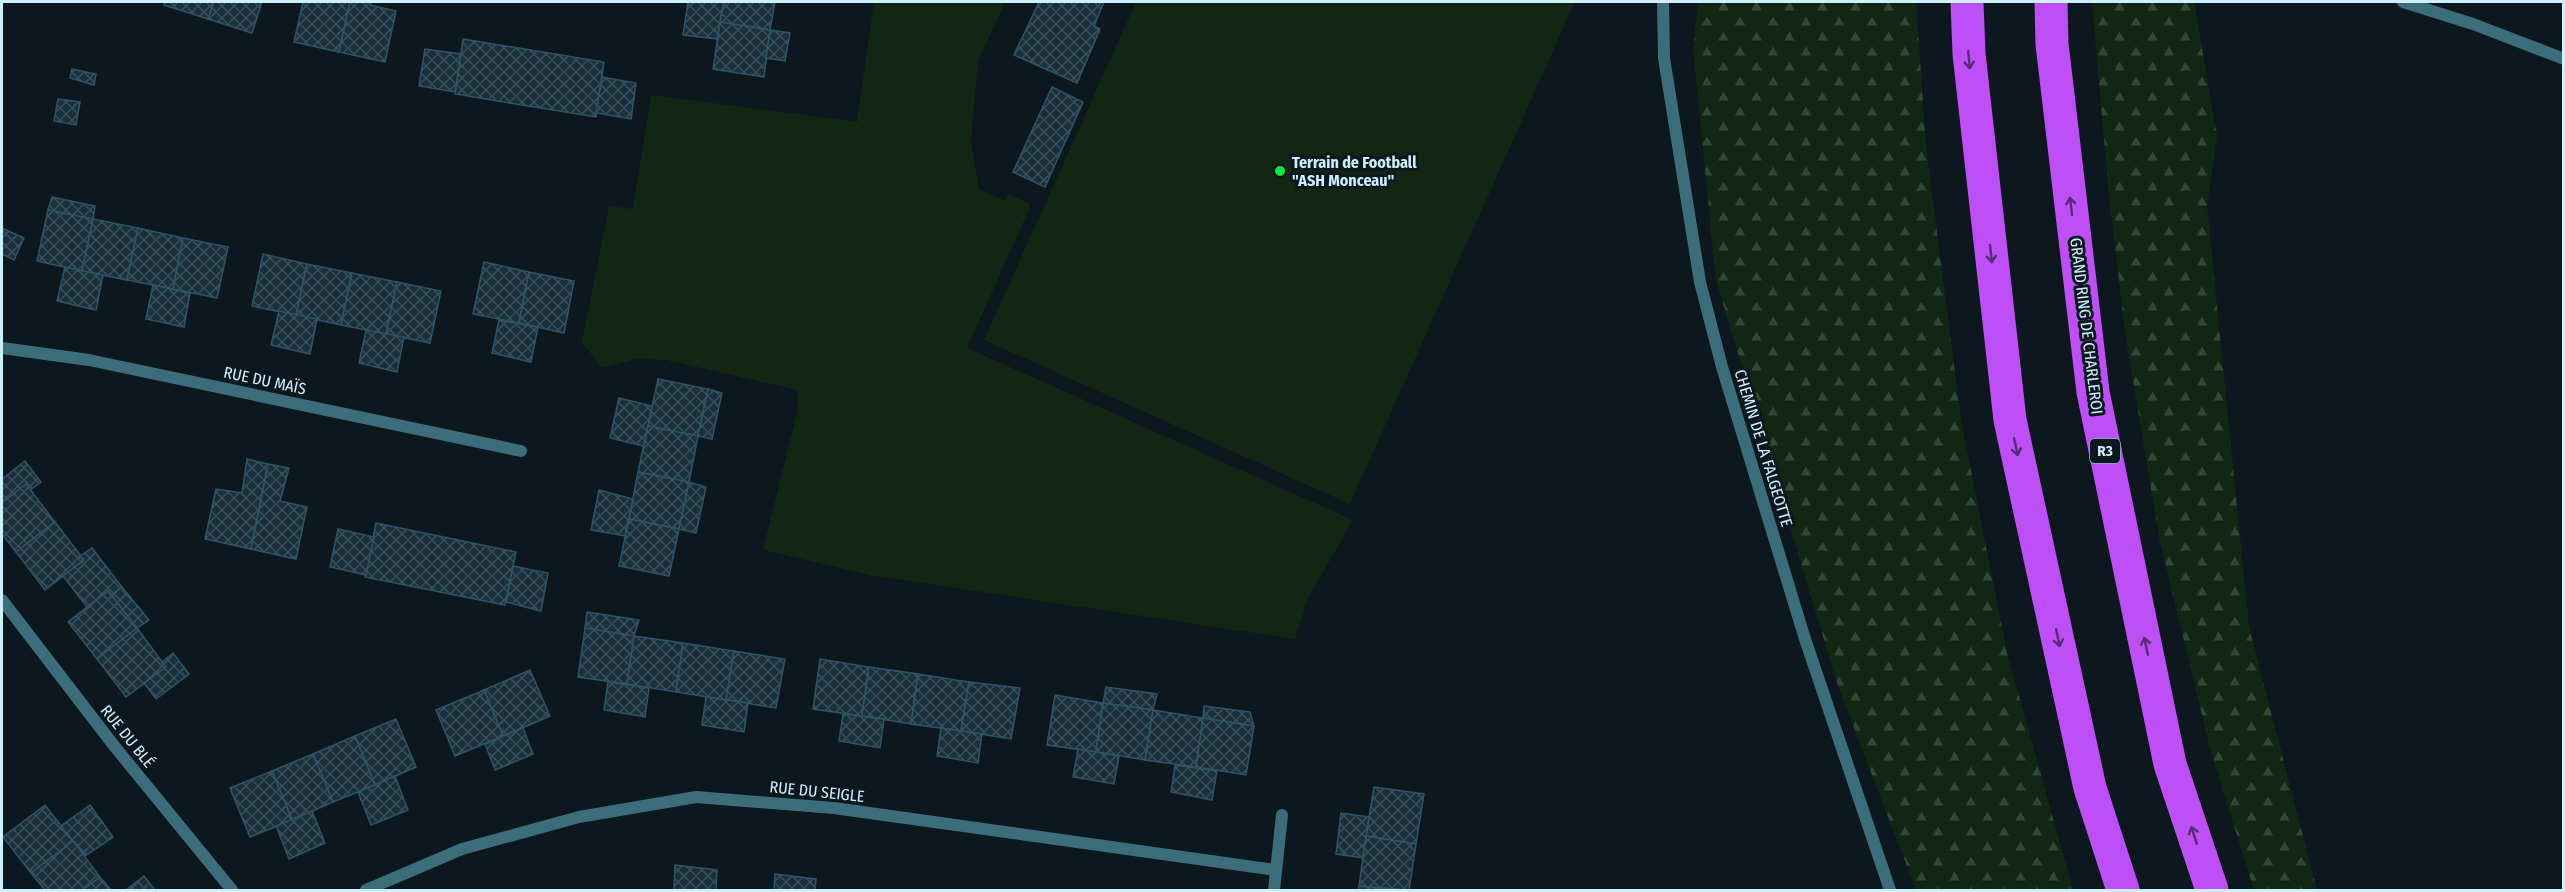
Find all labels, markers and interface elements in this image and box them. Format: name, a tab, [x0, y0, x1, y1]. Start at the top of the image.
one-way arrow	[1964, 49, 1975, 69]
place label: Terrain de Football "ASH Monceau"	[1292, 153, 1417, 190]
marker: Terrain de Football "ASH Monceau"	[1273, 164, 1287, 178]
one-way arrow	[2066, 196, 2077, 216]
street label: GRAND RING DE CHARLEROI	[2066, 237, 2107, 415]
one-way arrow	[1986, 243, 1997, 263]
street label: RUE DU MAÏS	[222, 362, 308, 398]
street label: CHEMIN DE LA FALGEOTTE	[1731, 367, 1797, 529]
one-way arrow	[2011, 437, 2022, 456]
road number: R3	[2090, 439, 2120, 463]
one-way arrow	[2052, 628, 2064, 647]
one-way arrow	[2140, 637, 2151, 657]
street label: RUE DU BLÉ	[97, 701, 159, 771]
street label: RUE DU SEIGLE	[769, 777, 865, 806]
one-way arrow	[2187, 826, 2198, 845]

